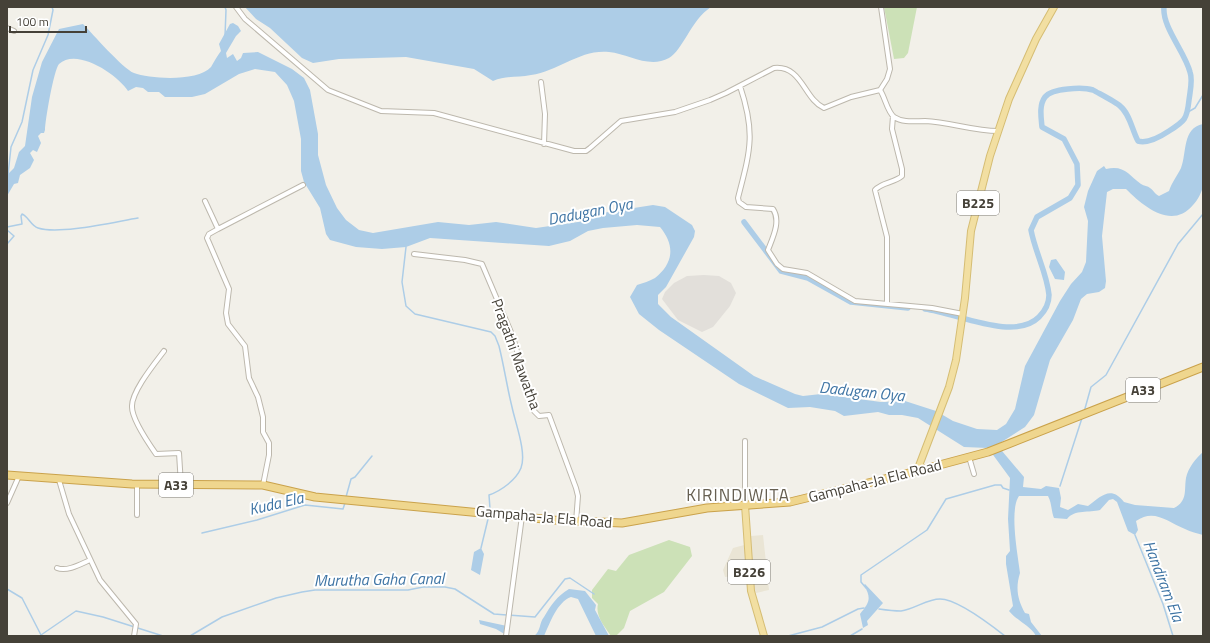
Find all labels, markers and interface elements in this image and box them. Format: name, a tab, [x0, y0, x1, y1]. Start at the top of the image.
scale bar	[10, 8, 86, 34]
text: 100 m	[16, 12, 49, 31]
water label: Dadugan Oya	[546, 191, 635, 231]
road number: B225	[957, 191, 999, 215]
street label: Pragathi Mawatha	[486, 295, 547, 413]
water label: Dadugan Oya	[818, 375, 907, 408]
road number: A33	[1126, 378, 1160, 402]
street label: Gampaha-Ja Ela Road	[806, 453, 944, 508]
road number: A33	[159, 473, 193, 497]
district label: KIRINDIWITA	[686, 482, 790, 508]
water label: Kuda Ela	[246, 485, 307, 521]
street label: Gampaha-Ja Ela Road	[475, 499, 613, 534]
water label: Handiram Ela	[1137, 537, 1191, 626]
road number: B226	[728, 560, 770, 584]
water label: Murutha Gaha Canal	[314, 566, 446, 592]

